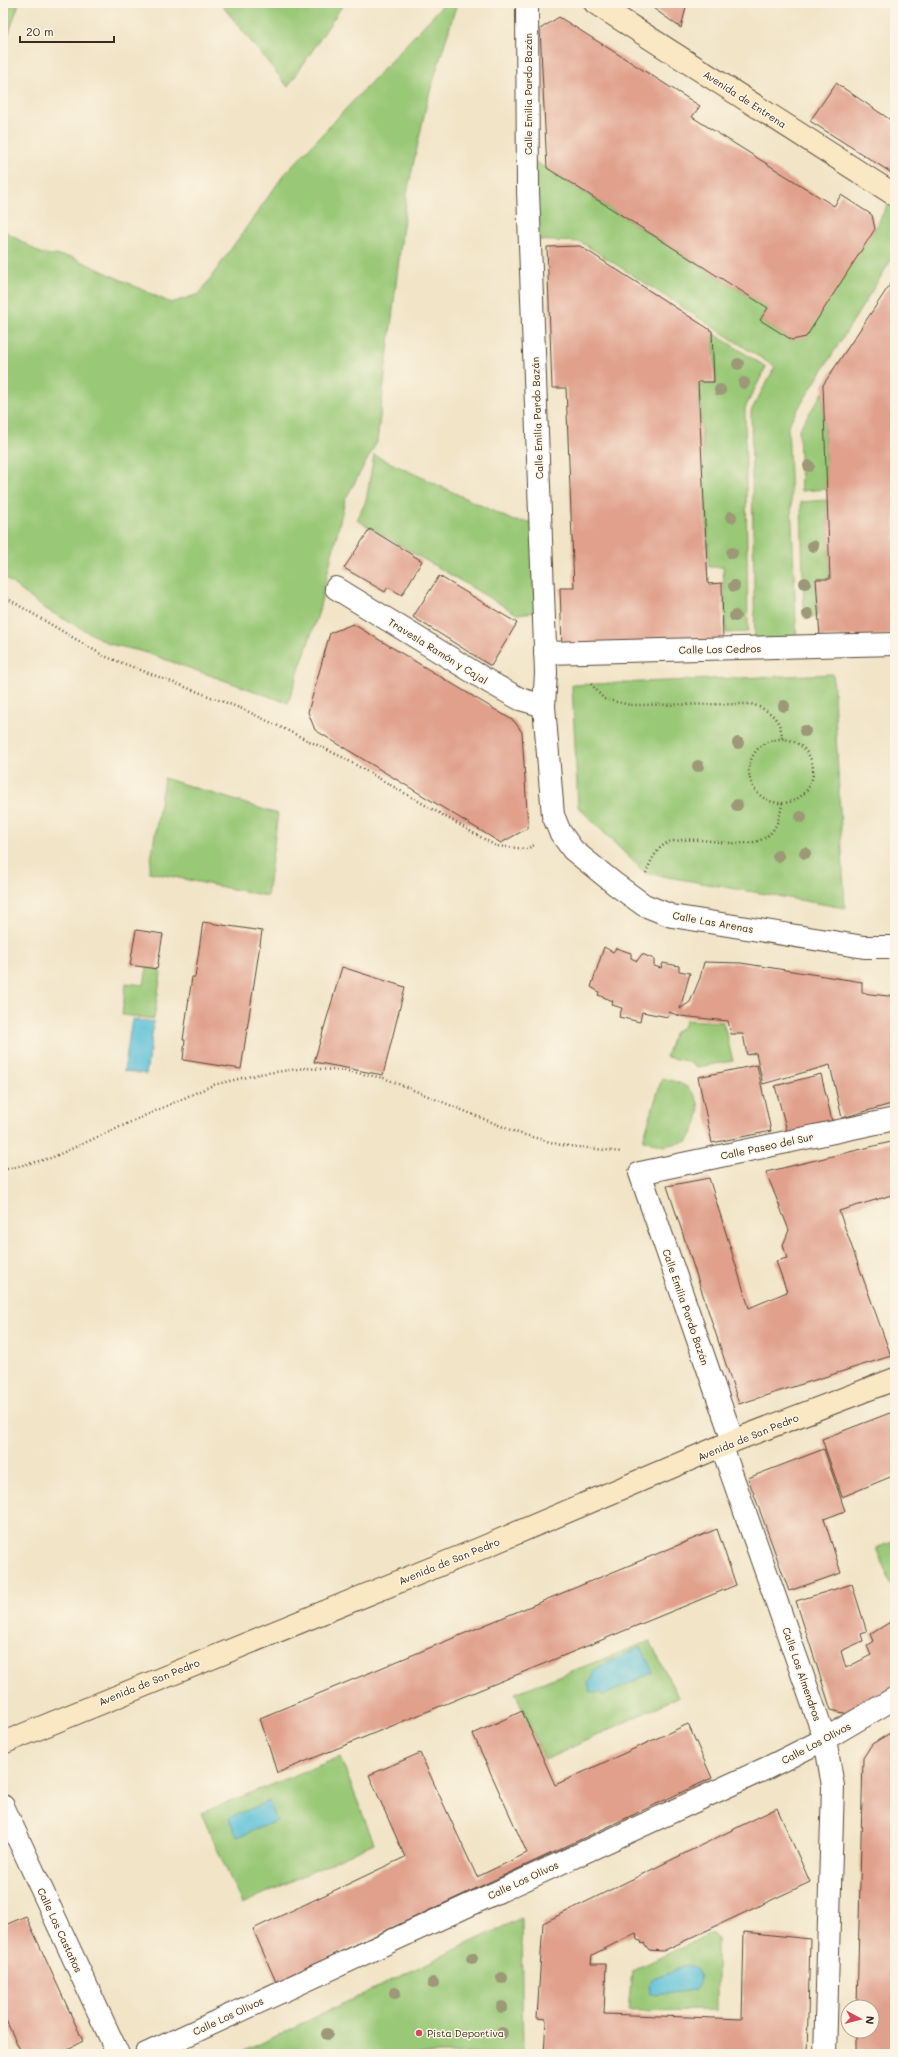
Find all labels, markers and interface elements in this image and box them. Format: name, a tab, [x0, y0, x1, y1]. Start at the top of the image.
scale bar	[20, 18, 114, 44]
text: 20 m	[26, 23, 54, 39]
street label: Calle Emilia Pardo Bazán	[521, 33, 535, 155]
street label: Avenida de Entrena	[701, 67, 789, 131]
street label: Calle Emilia Pardo Bazán	[528, 357, 546, 479]
street label: Travesía Ramón y Cajal	[386, 615, 490, 687]
street label: Calle Los Cedros	[679, 641, 762, 657]
street label: Calle Las Arenas	[671, 908, 755, 936]
street label: Calle Paseo del Sur	[719, 1129, 815, 1163]
street label: Calle Emilia Pardo Bazán	[659, 1247, 713, 1367]
street label: Avenida de San Pedro	[695, 1410, 801, 1464]
street label: Avenida de San Pedro	[396, 1534, 502, 1588]
street label: Calle Los Almendros	[779, 1625, 825, 1723]
street label: Avenida de San Pedro	[96, 1655, 202, 1709]
street label: Calle Los Olivos	[779, 1719, 853, 1767]
street label: Calle Los Olivos	[485, 1857, 561, 1903]
street label: Calle Los Castaños	[34, 1885, 86, 1975]
street label: Calle Los Olivos	[190, 1993, 266, 2039]
north arrow	[840, 1999, 880, 2039]
text: N	[862, 2015, 878, 2025]
place label: Pista Deportiva	[427, 2026, 504, 2040]
marker: Pista Deportiva	[414, 2028, 424, 2038]

